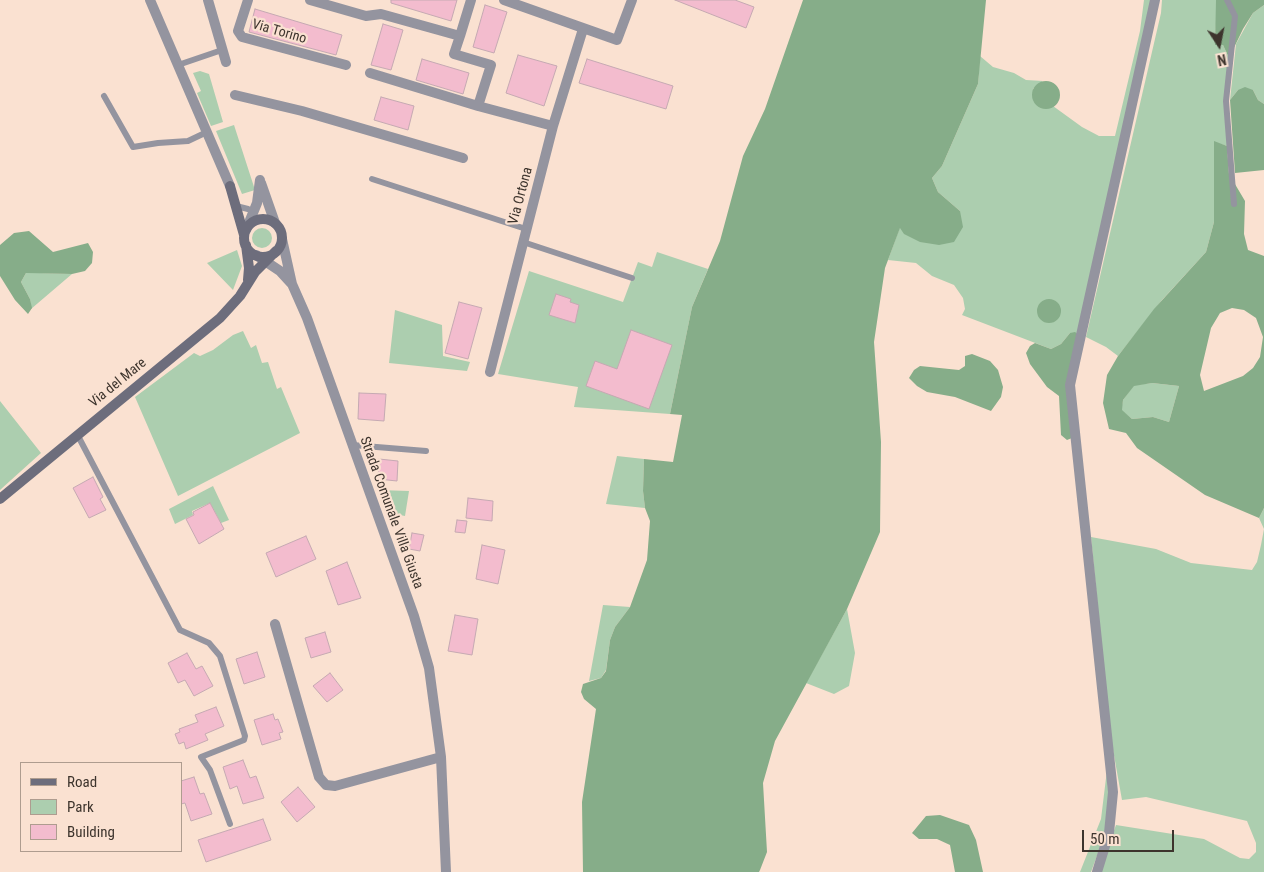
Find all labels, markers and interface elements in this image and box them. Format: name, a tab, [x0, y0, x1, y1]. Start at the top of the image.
street label: Via Torino	[250, 16, 308, 48]
north arrow	[1194, 20, 1244, 70]
text: N	[1216, 51, 1228, 68]
street label: Via Ortona	[505, 166, 537, 226]
street label: Via del Mare	[86, 355, 150, 411]
street label: Strada Comunale Villa Giusta	[356, 435, 426, 591]
legend	[20, 762, 182, 852]
text: Road	[67, 773, 97, 791]
text: Park	[67, 798, 94, 816]
scale bar	[1084, 820, 1176, 852]
text: Building	[67, 823, 115, 841]
text: 50 m	[1090, 830, 1120, 848]

